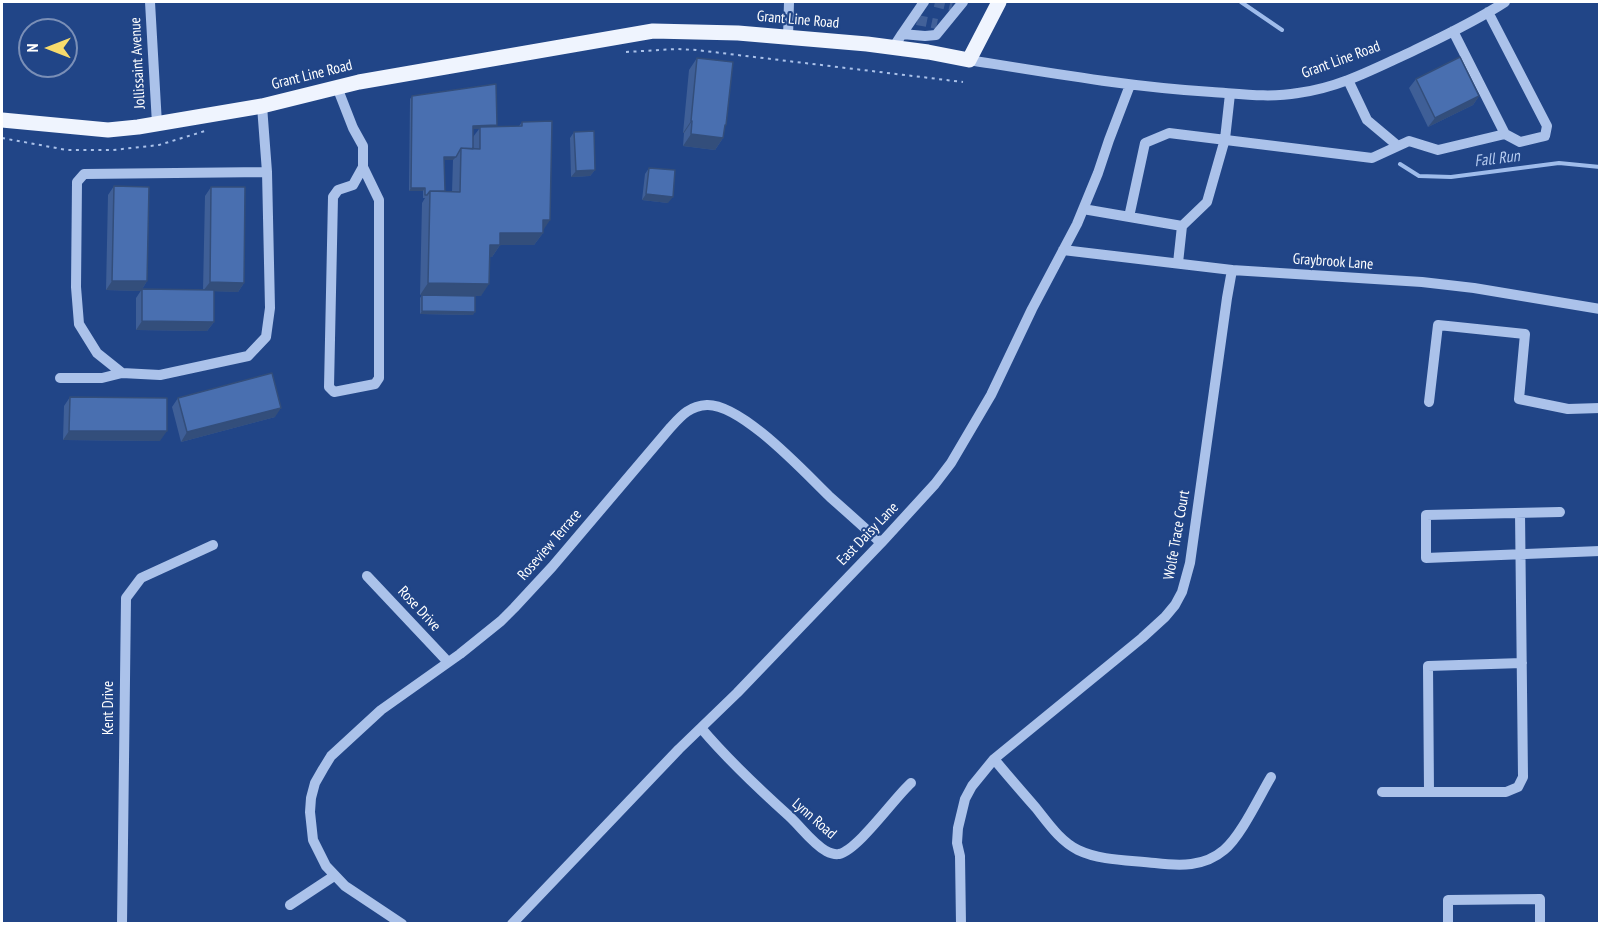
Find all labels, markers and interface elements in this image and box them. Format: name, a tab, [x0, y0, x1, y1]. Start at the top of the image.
street label: Grant Line Road	[756, 7, 840, 33]
street label: Jollissaint Avenue	[127, 17, 149, 109]
north arrow	[18, 18, 78, 78]
street label: Grant Line Road	[1299, 37, 1383, 83]
text: N	[22, 44, 42, 52]
street label: Grant Line Road	[270, 56, 354, 94]
water label: Fall Run	[1473, 147, 1521, 171]
street label: Graybrook Lane	[1292, 250, 1374, 274]
street label: Wolfe Trace Court	[1160, 489, 1194, 581]
street label: East Daisy Lane	[834, 499, 902, 569]
street label: Roseview Terrace	[514, 506, 586, 584]
street label: Rose Drive	[394, 583, 444, 635]
street label: Kent Drive	[100, 681, 118, 735]
street label: Lynn Road	[788, 795, 840, 843]

